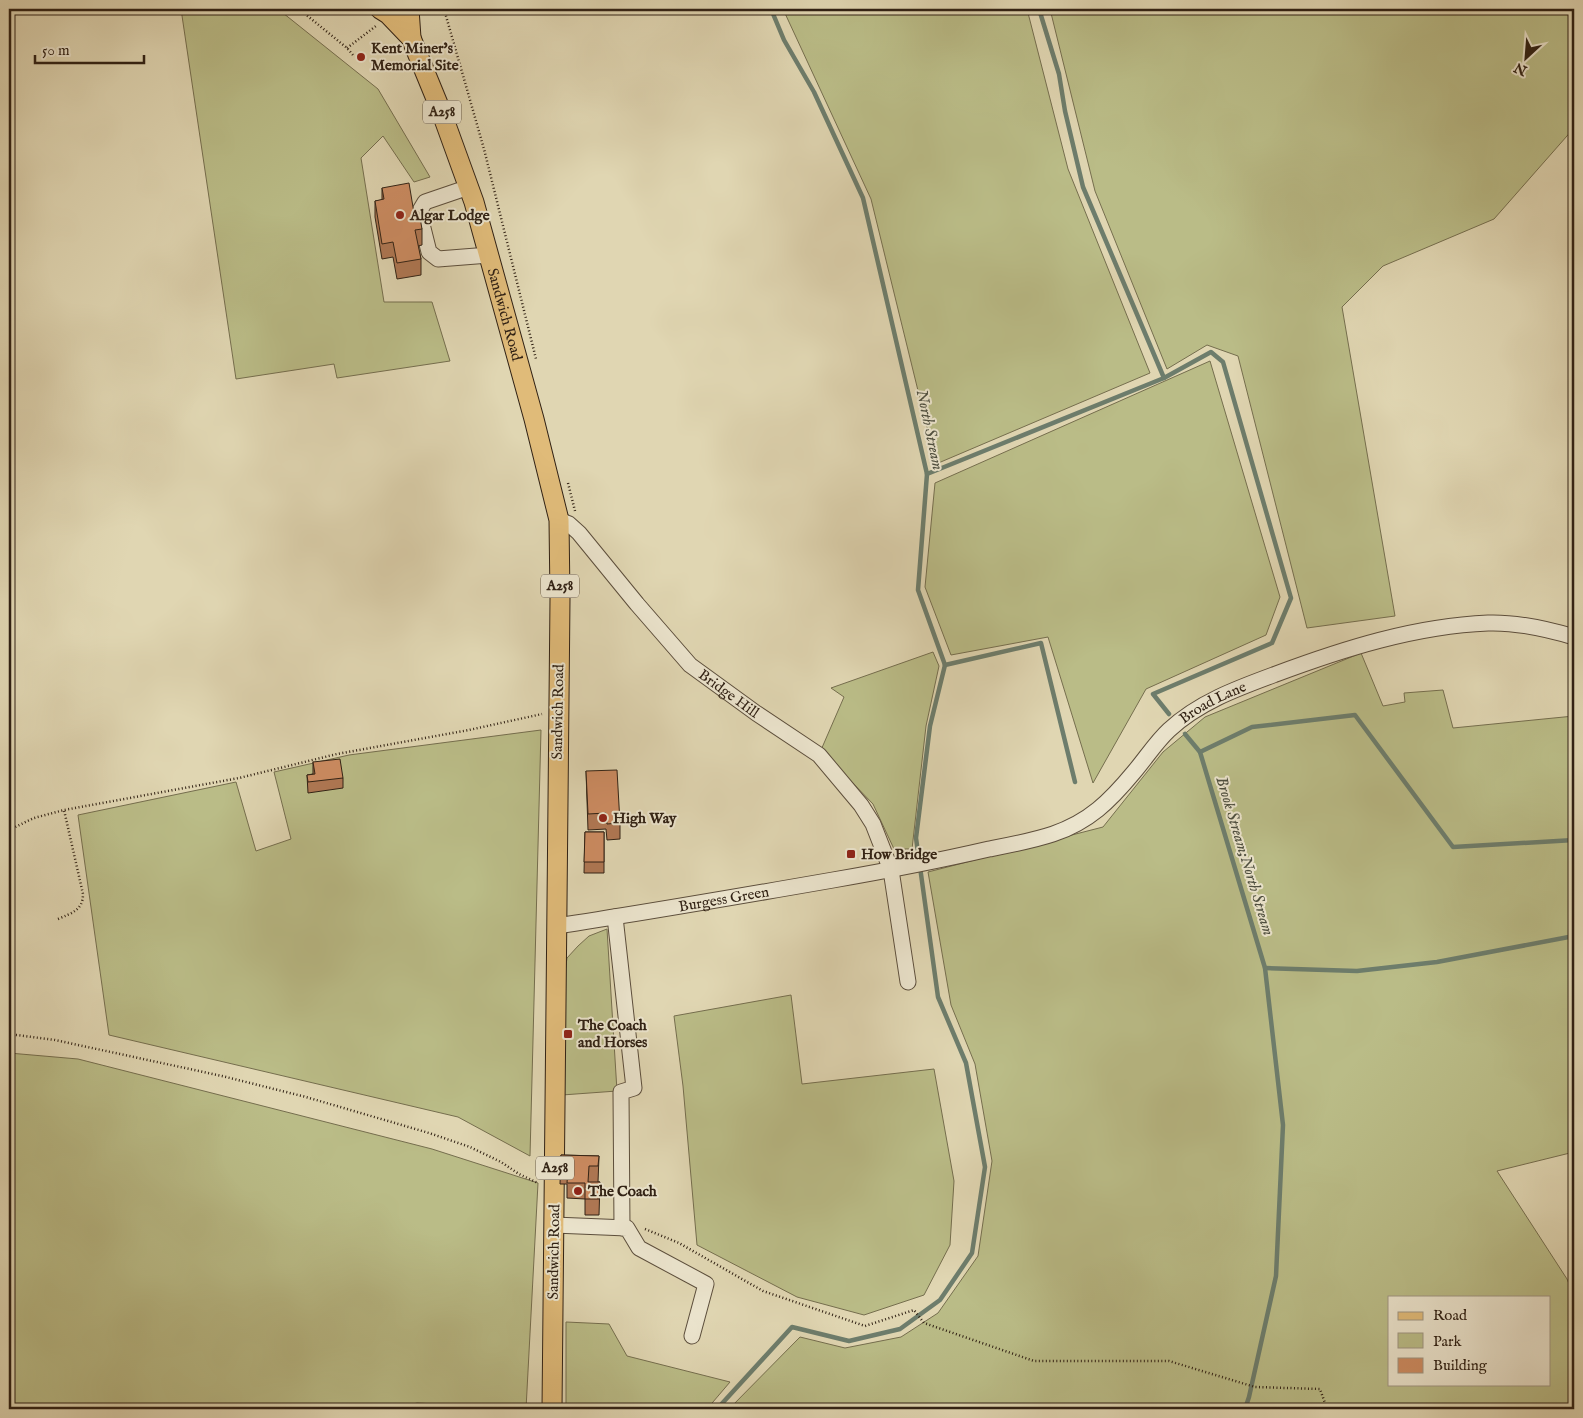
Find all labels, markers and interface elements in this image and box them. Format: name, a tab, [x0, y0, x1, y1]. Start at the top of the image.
scale bar	[35, 32, 144, 64]
north arrow	[1500, 32, 1550, 82]
place label: Kent Miner's Memorial Site	[371, 39, 459, 75]
text: 50 m	[42, 41, 70, 60]
marker: Kent Miner's Memorial Site	[355, 51, 367, 63]
text: N	[1511, 58, 1531, 80]
road number: A258	[423, 100, 461, 124]
place label: Algar Lodge	[409, 206, 490, 225]
marker: Algar Lodge	[394, 209, 406, 221]
street label: Sandwich Road	[483, 266, 527, 364]
water label: North Stream	[911, 388, 947, 472]
road number: A258	[541, 574, 579, 598]
street label: Sandwich Road	[548, 663, 568, 760]
street label: Bridge Hill	[695, 665, 764, 723]
street label: Broad Lane	[1175, 677, 1249, 728]
water label: Brook Stream;North Stream	[1210, 774, 1278, 938]
place label: High Way	[613, 809, 677, 828]
marker: High Way	[597, 812, 609, 824]
place label: How Bridge	[861, 845, 937, 864]
marker: How Bridge	[845, 848, 857, 860]
street label: Burgess Green	[677, 882, 770, 916]
place label: The Coach and Horses	[577, 1016, 648, 1052]
marker: The Coach and Horses	[562, 1028, 574, 1040]
road number: A258	[536, 1156, 574, 1180]
place label: The Coach	[587, 1182, 658, 1201]
marker: The Coach	[572, 1185, 584, 1197]
street label: Sandwich Road	[544, 1203, 564, 1300]
legend	[1388, 1296, 1550, 1386]
text: Road	[1433, 1306, 1468, 1325]
text: Park	[1433, 1332, 1463, 1351]
text: Building	[1433, 1356, 1488, 1375]

